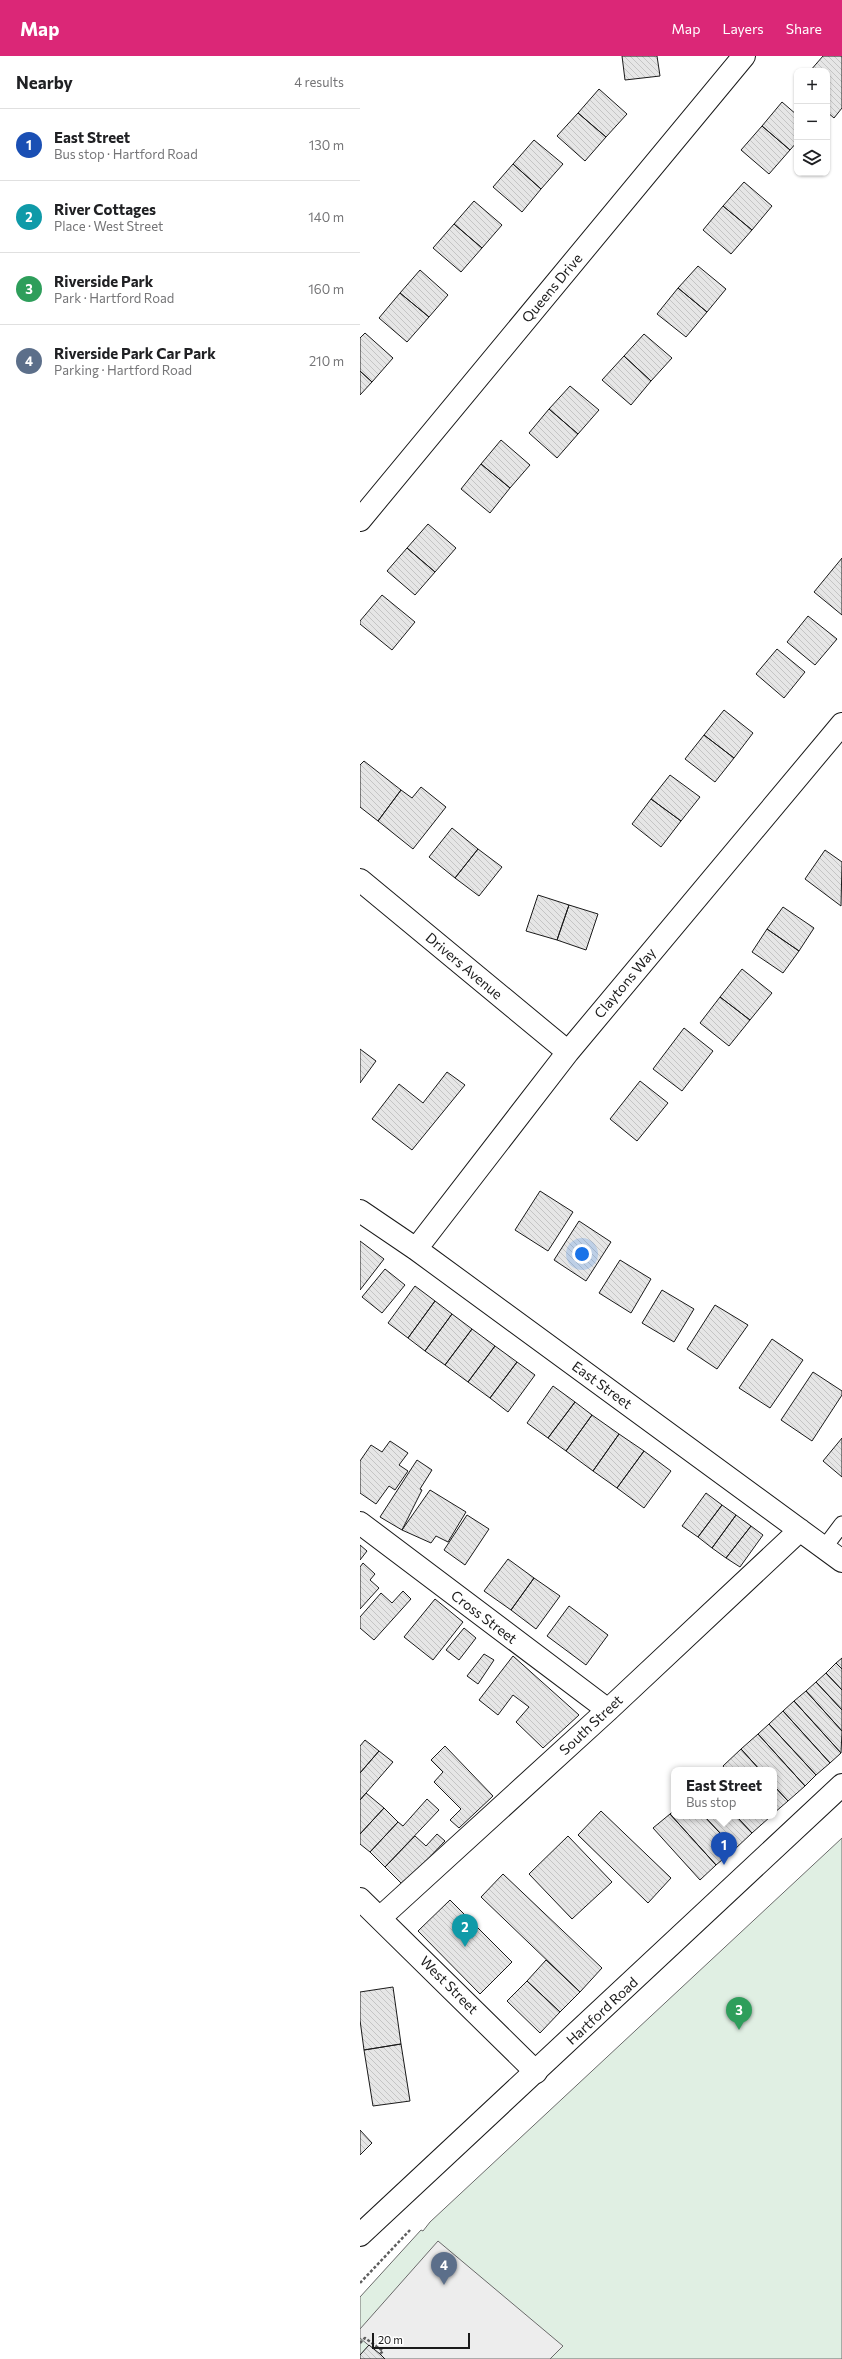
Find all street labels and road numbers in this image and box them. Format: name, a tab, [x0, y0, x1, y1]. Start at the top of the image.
street label: Queens Drive	[518, 250, 585, 326]
street label: Drivers Avenue	[423, 929, 506, 1003]
street label: Claytons Way	[590, 944, 659, 1021]
street label: East Street	[569, 1357, 636, 1412]
street label: Cross Street	[448, 1586, 521, 1647]
street label: South Street	[555, 1691, 626, 1758]
street label: West Street	[417, 1952, 482, 2017]
street label: Hartford Road	[562, 1973, 641, 2048]

